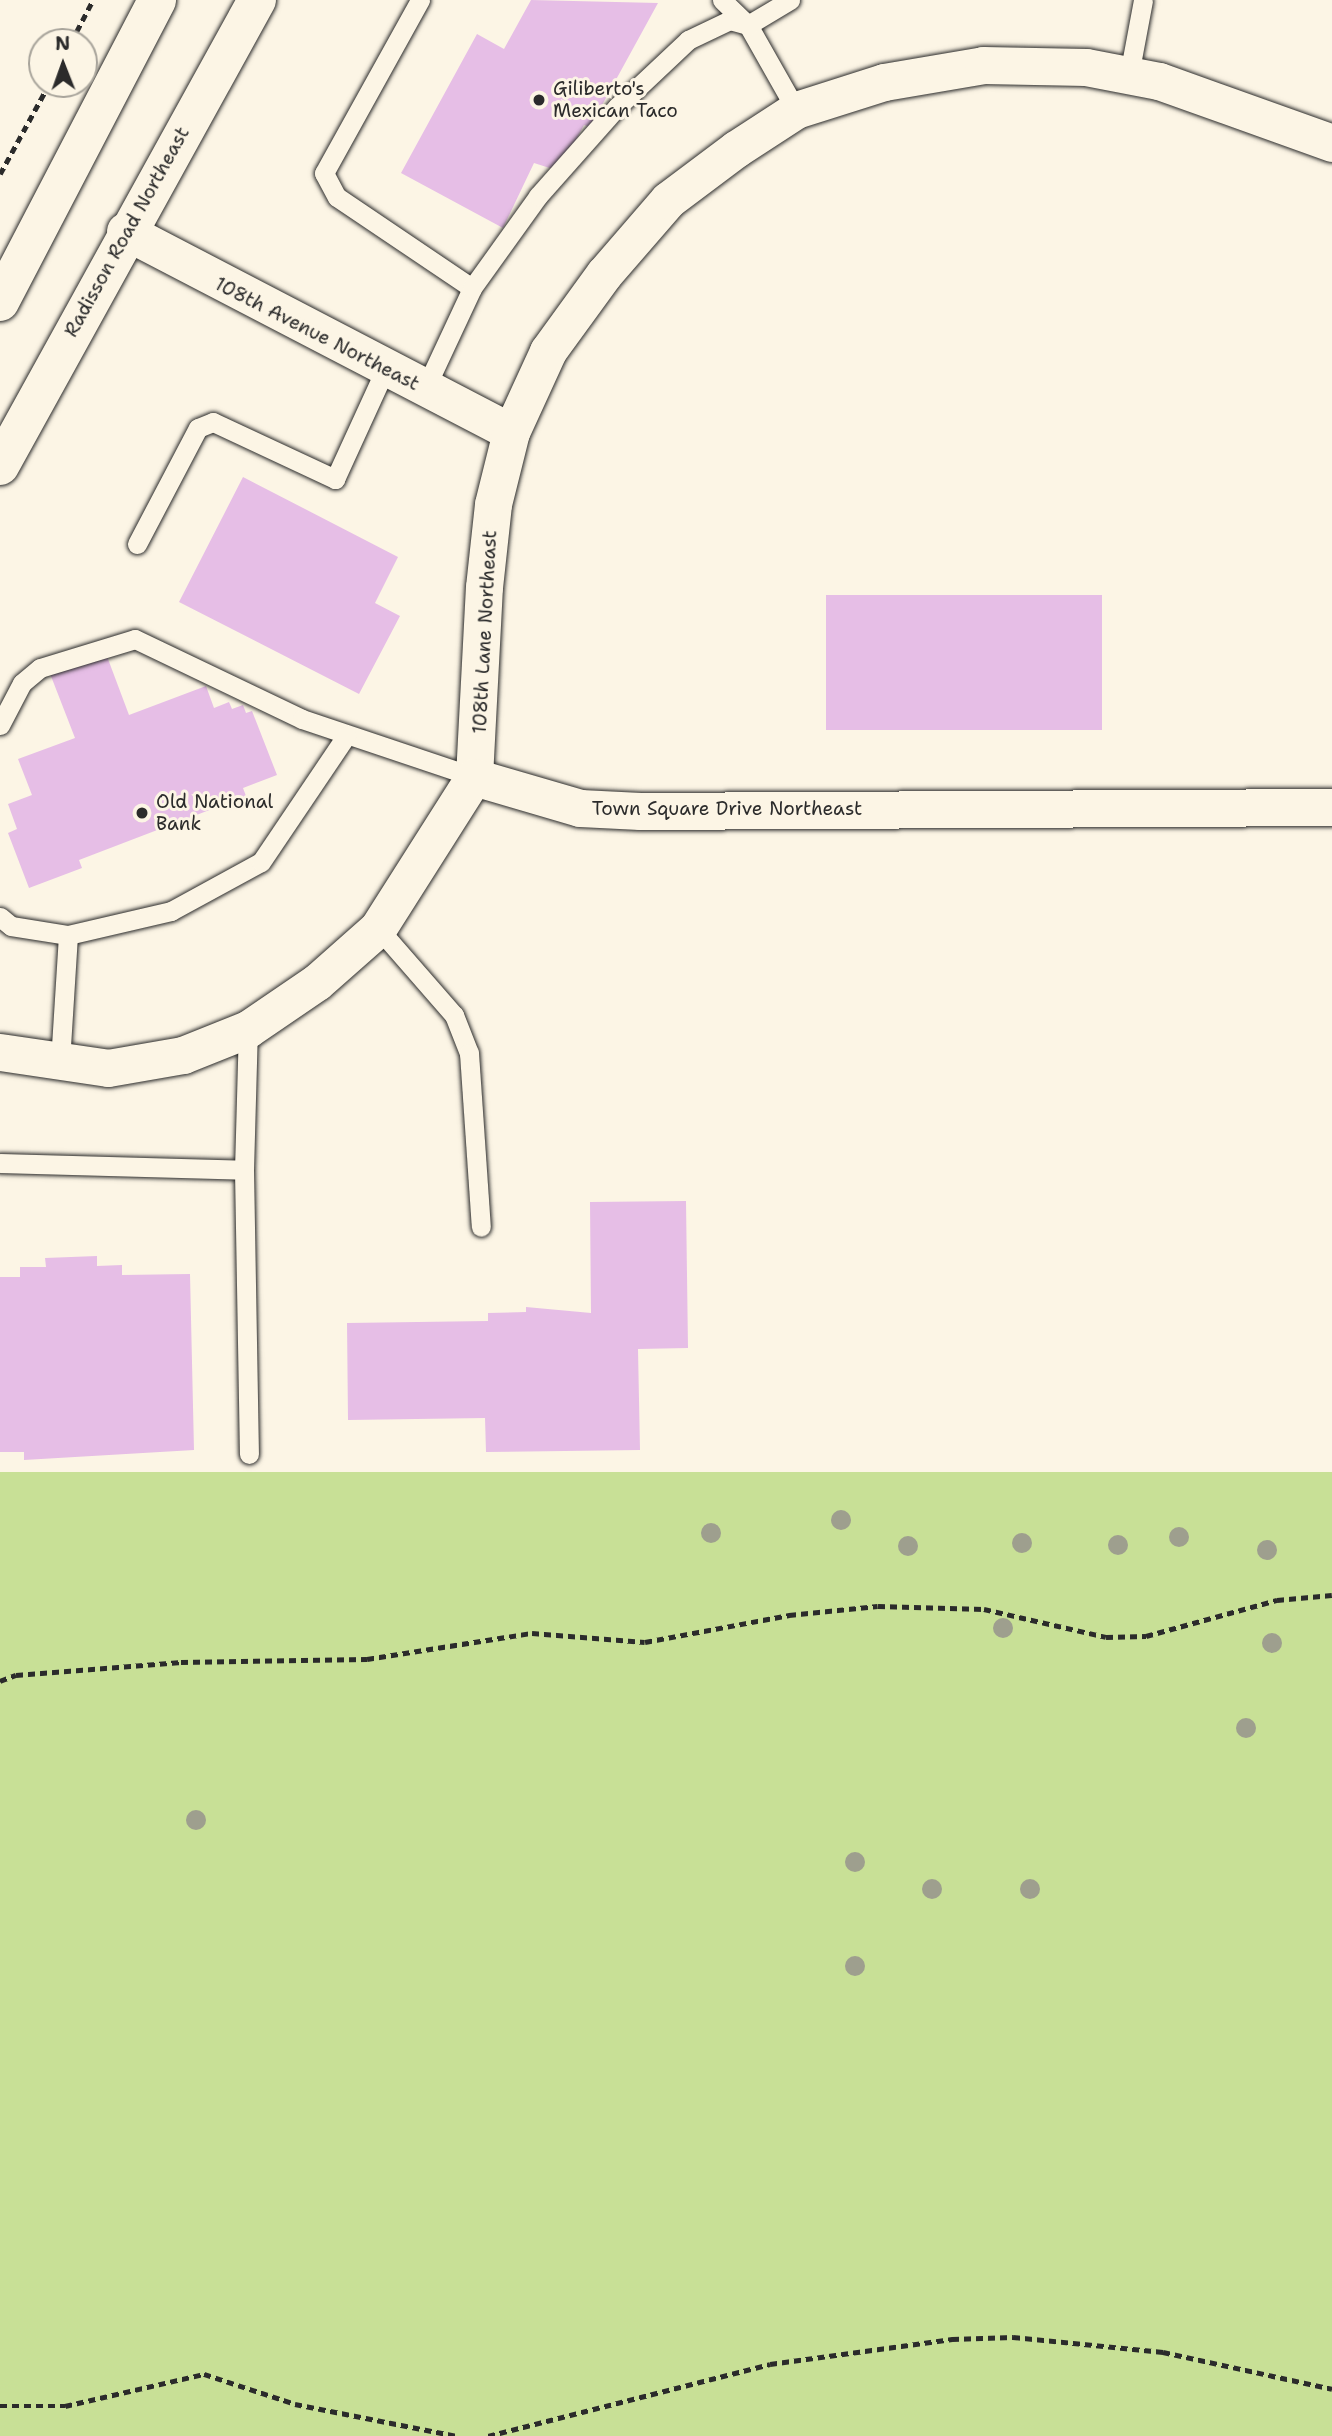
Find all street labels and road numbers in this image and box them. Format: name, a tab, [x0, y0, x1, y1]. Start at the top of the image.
street label: Radisson Road Northeast	[60, 123, 194, 341]
street label: 108th Avenue Northeast	[211, 272, 423, 396]
street label: 108th Lane Northeast	[468, 530, 502, 734]
street label: Town Square Drive Northeast	[592, 798, 862, 820]

